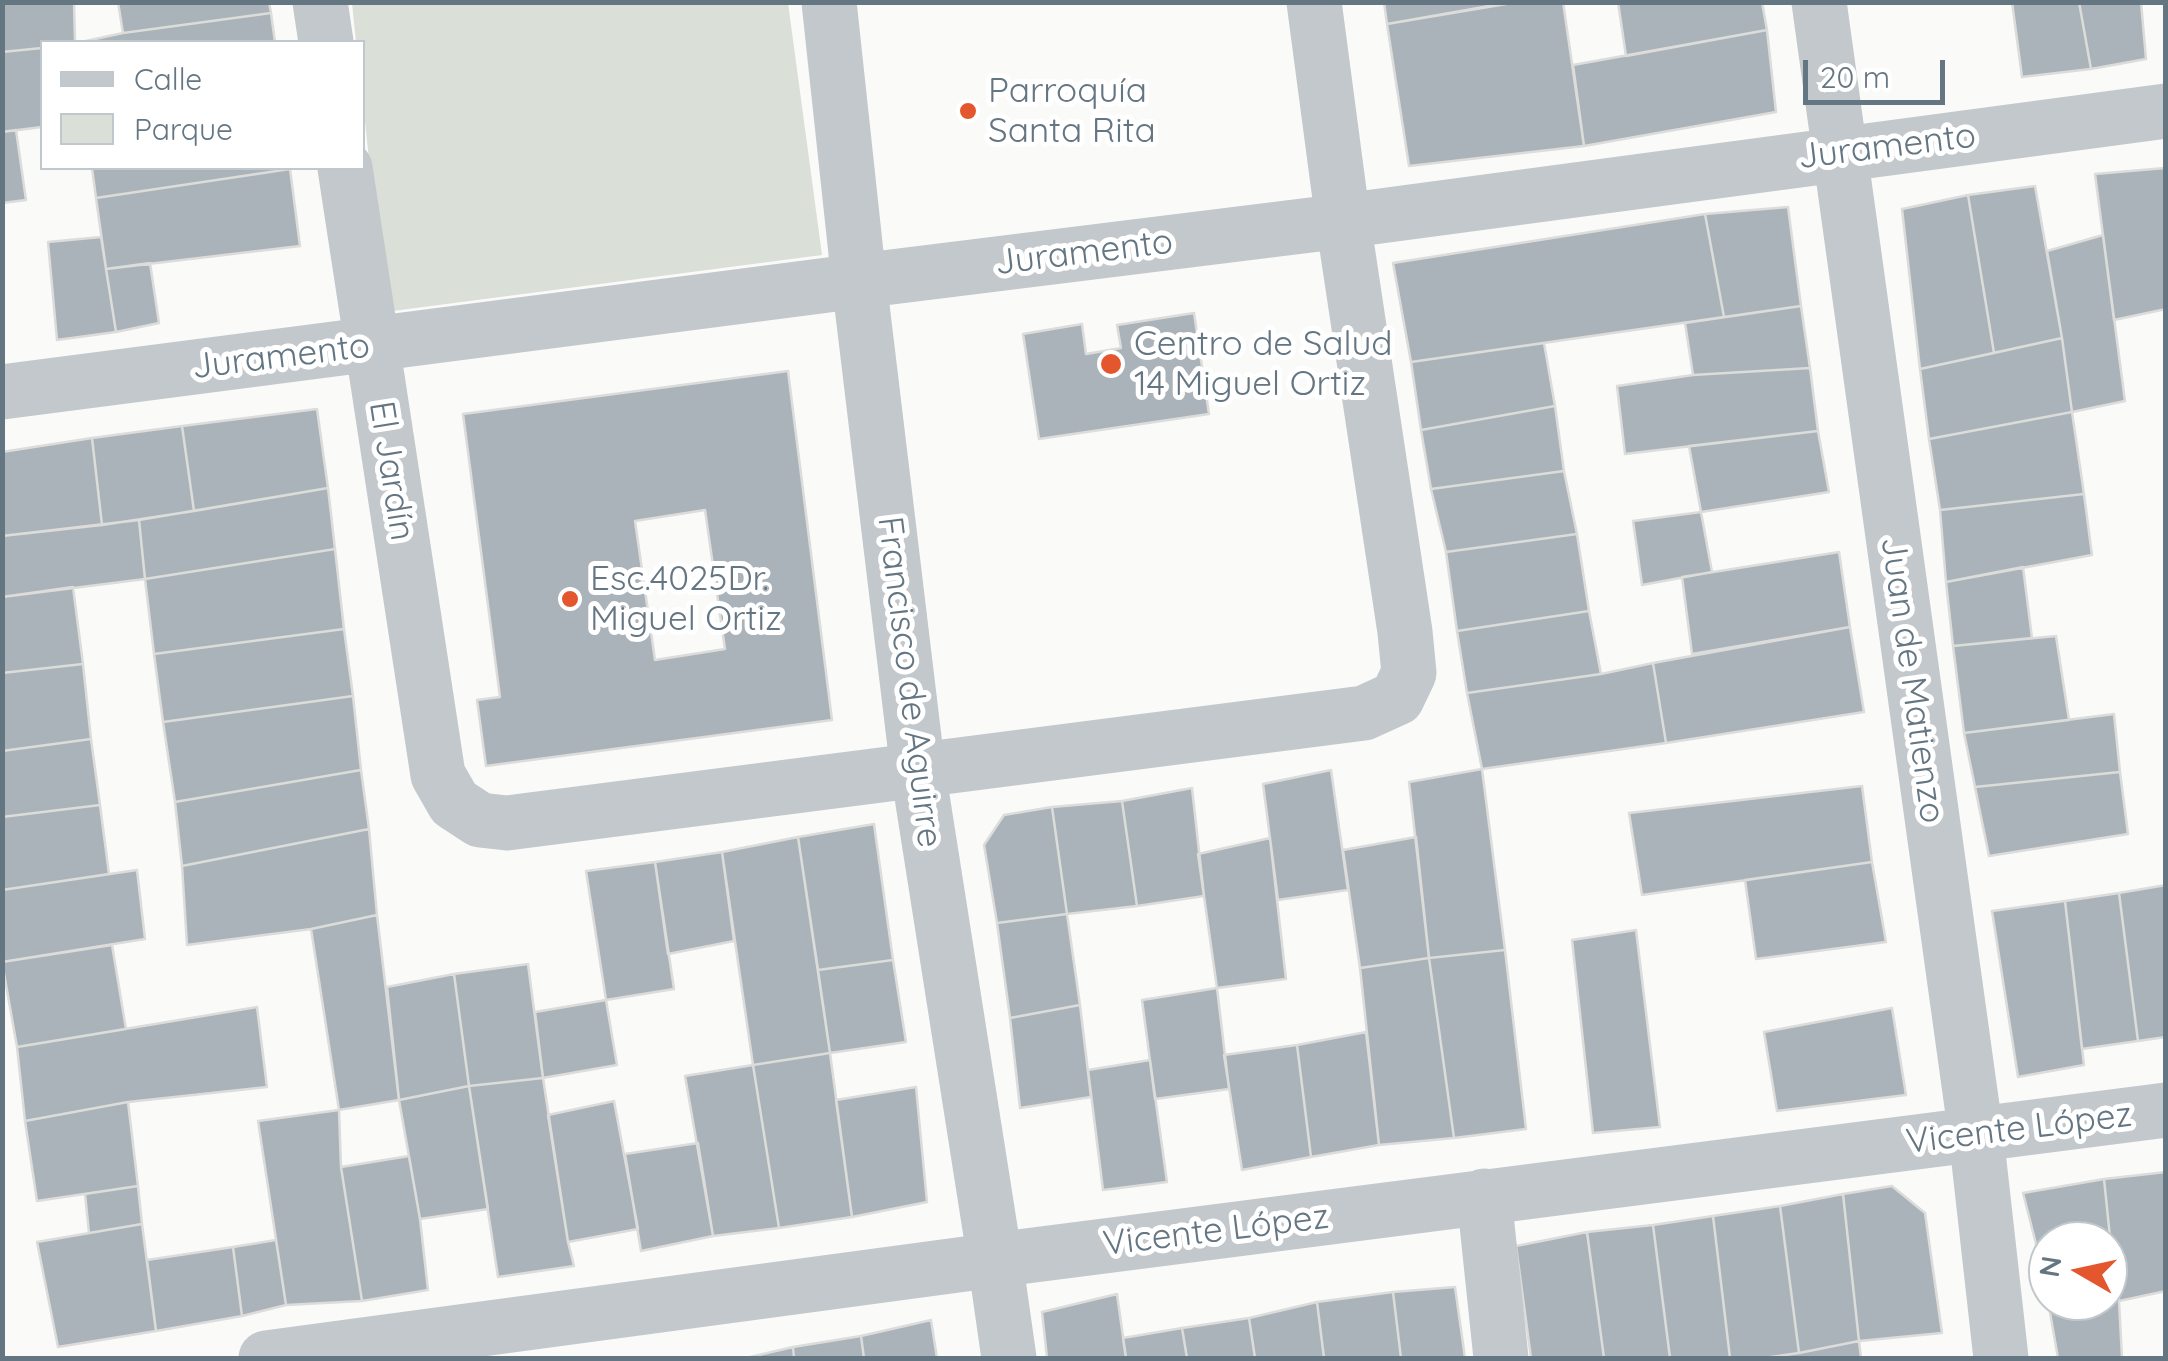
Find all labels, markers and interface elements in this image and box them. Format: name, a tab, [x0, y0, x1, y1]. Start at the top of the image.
legend	[40, 40, 365, 170]
scale bar	[1808, 40, 1950, 102]
text: 20 m	[1820, 58, 1890, 96]
text: Calle	[134, 60, 202, 98]
place label: Parroquía Santa Rita	[988, 70, 1156, 152]
marker: Parroquía Santa Rita	[957, 100, 979, 122]
text: Parque	[134, 110, 233, 148]
street label: Juramento	[1796, 115, 1978, 179]
street label: Juramento	[993, 221, 1175, 285]
place label: Centro de Salud 14 Miguel Ortiz	[1134, 323, 1393, 405]
street label: Juramento	[190, 325, 372, 389]
marker: Centro de Salud 14 Miguel Ortiz	[1098, 351, 1124, 377]
street label: El Jardín	[359, 398, 423, 544]
street label: Francisco de Aguirre	[868, 514, 950, 850]
street label: Juan de Matienzo	[1871, 534, 1953, 826]
place label: Esc.4025Dr. Miguel Ortiz	[590, 558, 782, 640]
marker: Esc.4025Dr. Miguel Ortiz	[559, 588, 581, 610]
street label: Vicente López	[1904, 1094, 2134, 1164]
street label: Vicente López	[1101, 1196, 1331, 1266]
north arrow	[2028, 1221, 2128, 1321]
text: N	[2031, 1254, 2069, 1279]

